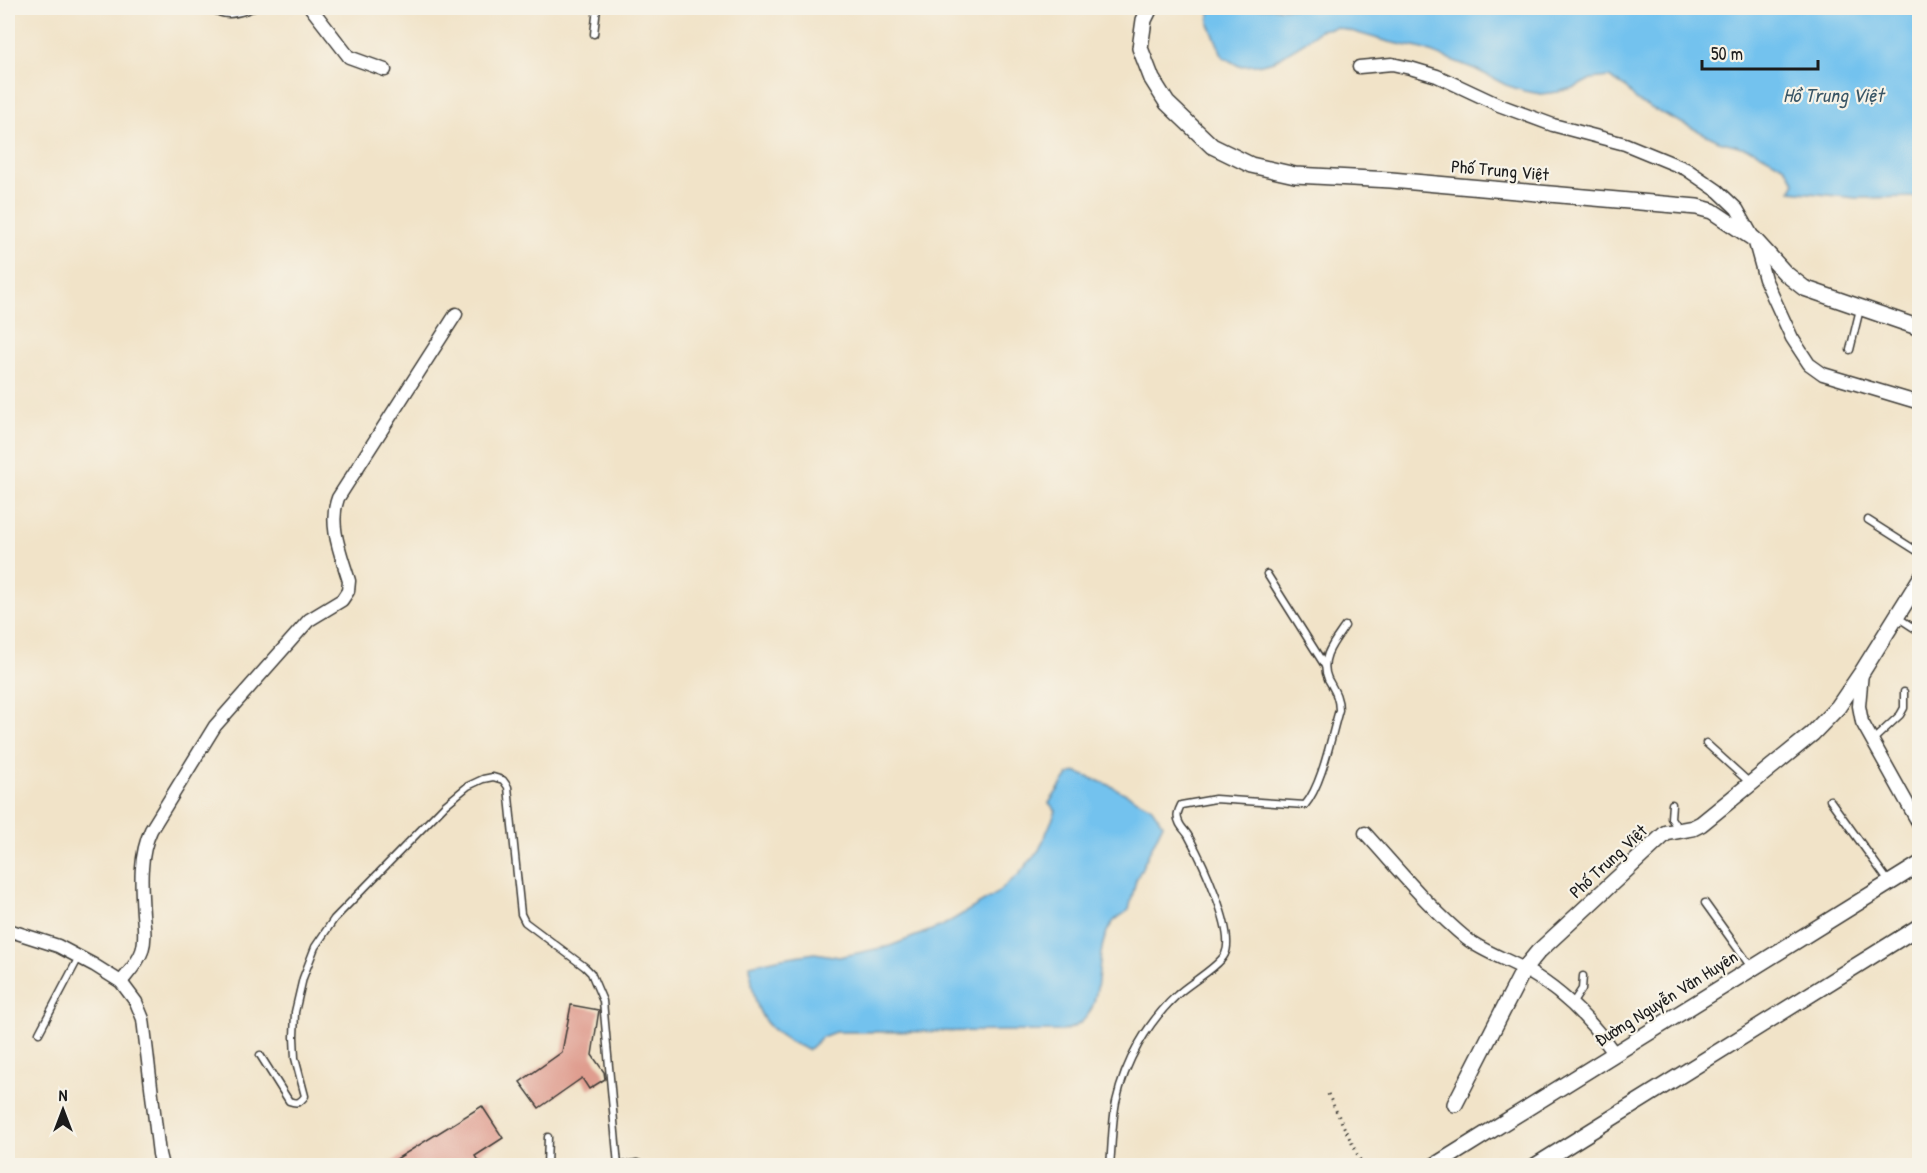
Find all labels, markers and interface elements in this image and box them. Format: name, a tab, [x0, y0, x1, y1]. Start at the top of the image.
scale bar	[1702, 33, 1818, 71]
text: 50 m	[1711, 41, 1743, 66]
water label: Hồ Trung Việt	[1783, 81, 1886, 109]
street label: Phố Trung Việt	[1450, 153, 1551, 187]
street label: Phố Trung Việt	[1564, 818, 1653, 904]
street label: Đường Nguyễn Văn Huyên	[1590, 944, 1742, 1052]
north arrow	[33, 1080, 93, 1140]
text: N	[59, 1084, 68, 1106]

